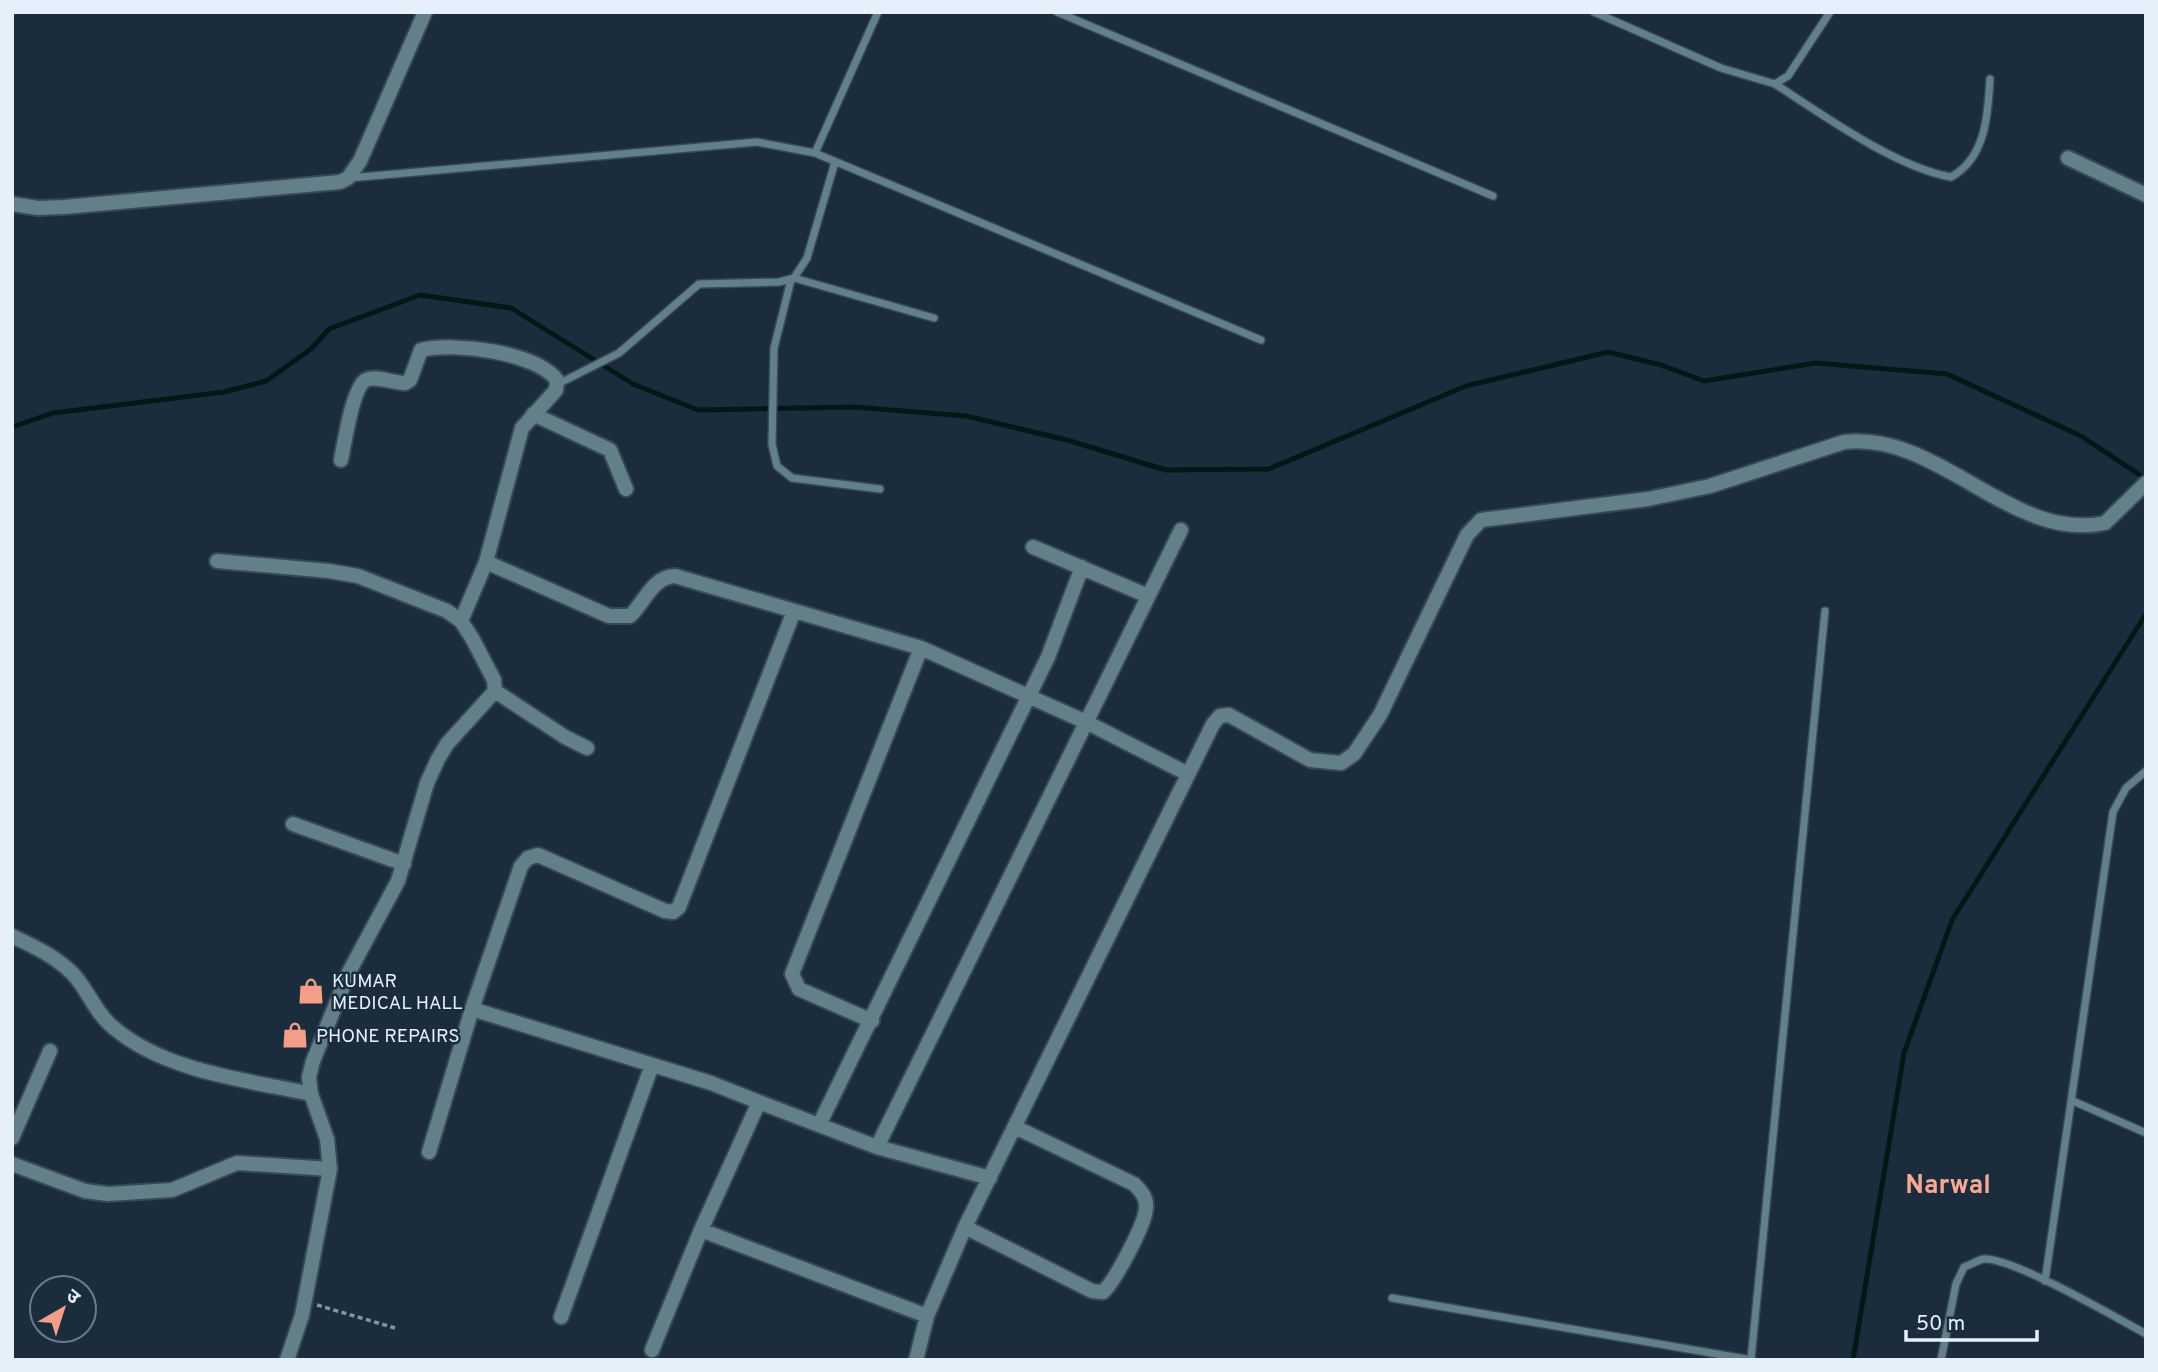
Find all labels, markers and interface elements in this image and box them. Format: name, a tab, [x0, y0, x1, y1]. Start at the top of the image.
place label: KUMAR MEDICAL HALL	[332, 970, 463, 1016]
shop icon: KUMAR MEDICAL HALL	[296, 976, 326, 1006]
shop icon: PHONE REPAIRS	[280, 1020, 310, 1050]
place label: PHONE REPAIRS	[316, 1025, 460, 1049]
district label: Narwal	[1905, 1170, 1991, 1203]
north arrow	[28, 1274, 98, 1344]
text: उ	[61, 1285, 85, 1311]
scale bar	[1906, 1298, 2037, 1342]
text: 50 m	[1916, 1311, 1965, 1338]

